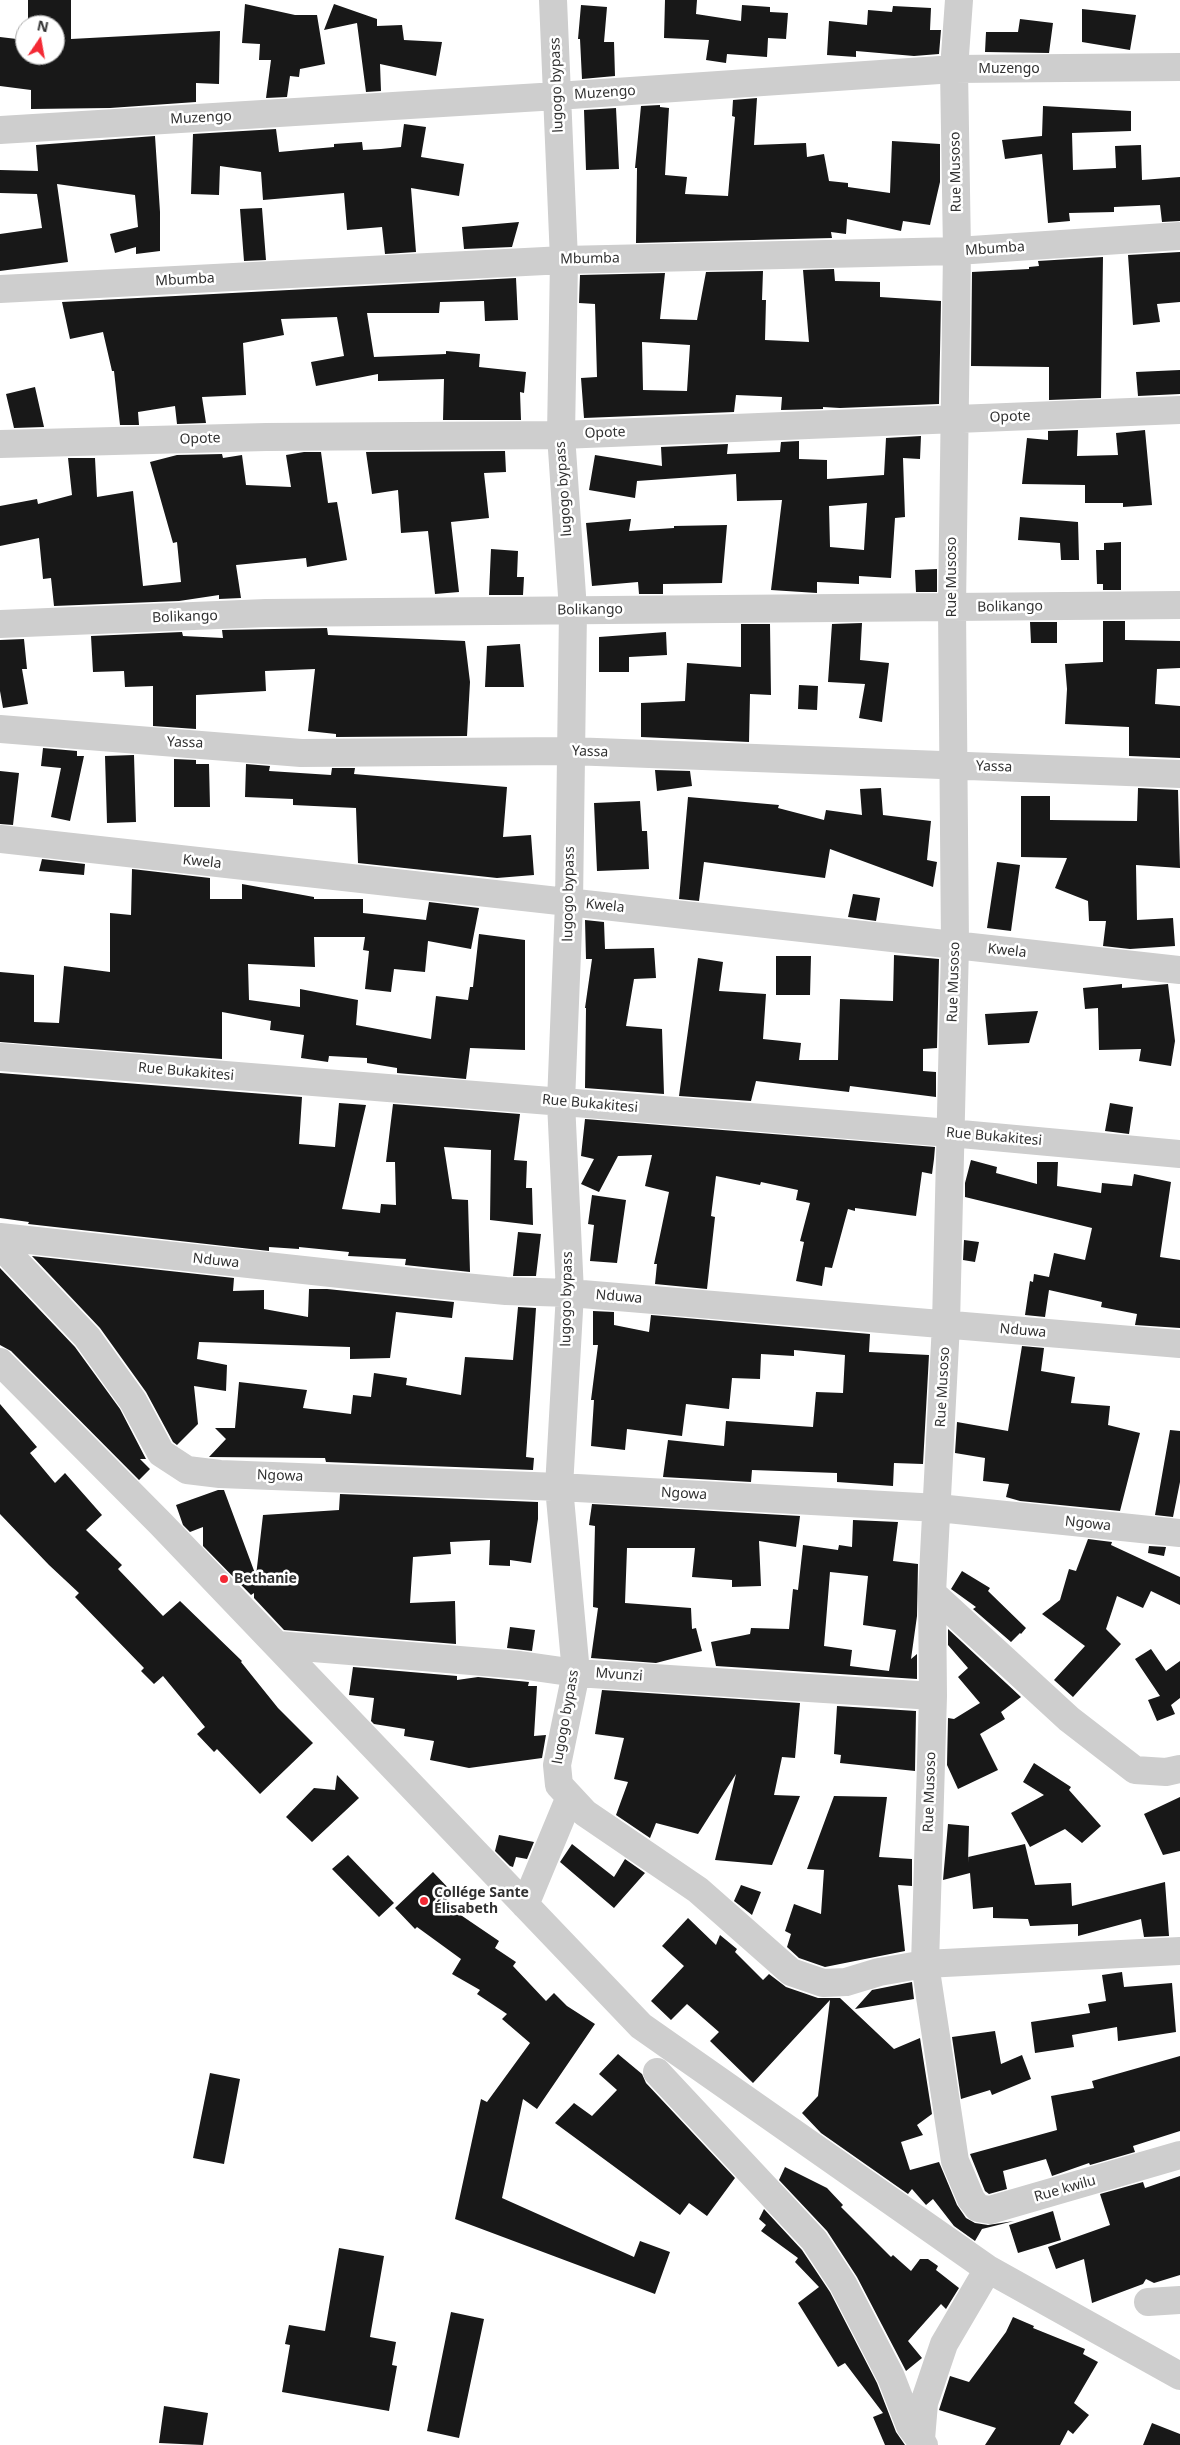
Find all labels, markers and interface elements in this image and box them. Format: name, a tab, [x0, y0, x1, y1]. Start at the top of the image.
north arrow	[15, 15, 65, 65]
text: N	[35, 15, 51, 36]
street label: lugogo bypass	[547, 37, 567, 133]
street label: Muzengo	[978, 61, 1040, 77]
street label: Muzengo	[574, 82, 636, 104]
street label: Muzengo	[170, 108, 232, 128]
street label: Rue Musoso	[947, 132, 965, 212]
street label: Mbumba	[965, 239, 1025, 259]
street label: Mbumba	[560, 250, 620, 268]
street label: Mbumba	[155, 270, 215, 290]
street label: Opote	[989, 408, 1031, 426]
street label: Opote	[584, 424, 626, 442]
street label: Opote	[179, 430, 221, 448]
street label: lugogo bypass	[552, 441, 576, 537]
street label: Rue Musoso	[944, 537, 960, 617]
street label: Bolikango	[977, 598, 1043, 616]
street label: Bolikango	[557, 601, 623, 619]
street label: Bolikango	[152, 607, 218, 627]
street label: Yassa	[167, 734, 203, 752]
street label: Yassa	[572, 743, 608, 761]
street label: Yassa	[976, 758, 1012, 776]
street label: lugogo bypass	[560, 846, 578, 942]
street label: Kwela	[182, 852, 222, 872]
street label: Kwela	[585, 896, 625, 916]
street label: Rue Musoso	[944, 941, 964, 1023]
street label: Kwela	[987, 941, 1027, 961]
street label: Rue Bukakitesi	[137, 1059, 235, 1085]
street label: Rue Bukakitesi	[541, 1091, 639, 1117]
street label: Rue Bukakitesi	[945, 1124, 1043, 1150]
street label: Nduwa	[192, 1250, 240, 1272]
street label: lugogo bypass	[558, 1251, 576, 1347]
street label: Nduwa	[595, 1287, 643, 1307]
street label: Nduwa	[999, 1321, 1047, 1341]
street label: Rue Musoso	[933, 1346, 953, 1428]
street label: Ngowa	[257, 1467, 303, 1485]
street label: Ngowa	[660, 1484, 708, 1504]
street label: Ngowa	[1064, 1513, 1112, 1535]
place label: Bethanie	[234, 1571, 297, 1587]
marker: Bethanie	[218, 1573, 230, 1585]
street label: Mvunzi	[595, 1665, 643, 1685]
street label: lugogo bypass	[549, 1669, 583, 1765]
street label: Rue Musoso	[920, 1751, 940, 1833]
place label: Collége Sante Élisabeth	[434, 1885, 529, 1918]
marker: Collége Sante Élisabeth	[418, 1895, 430, 1907]
street label: Rue kwilu	[1032, 2172, 1098, 2206]

